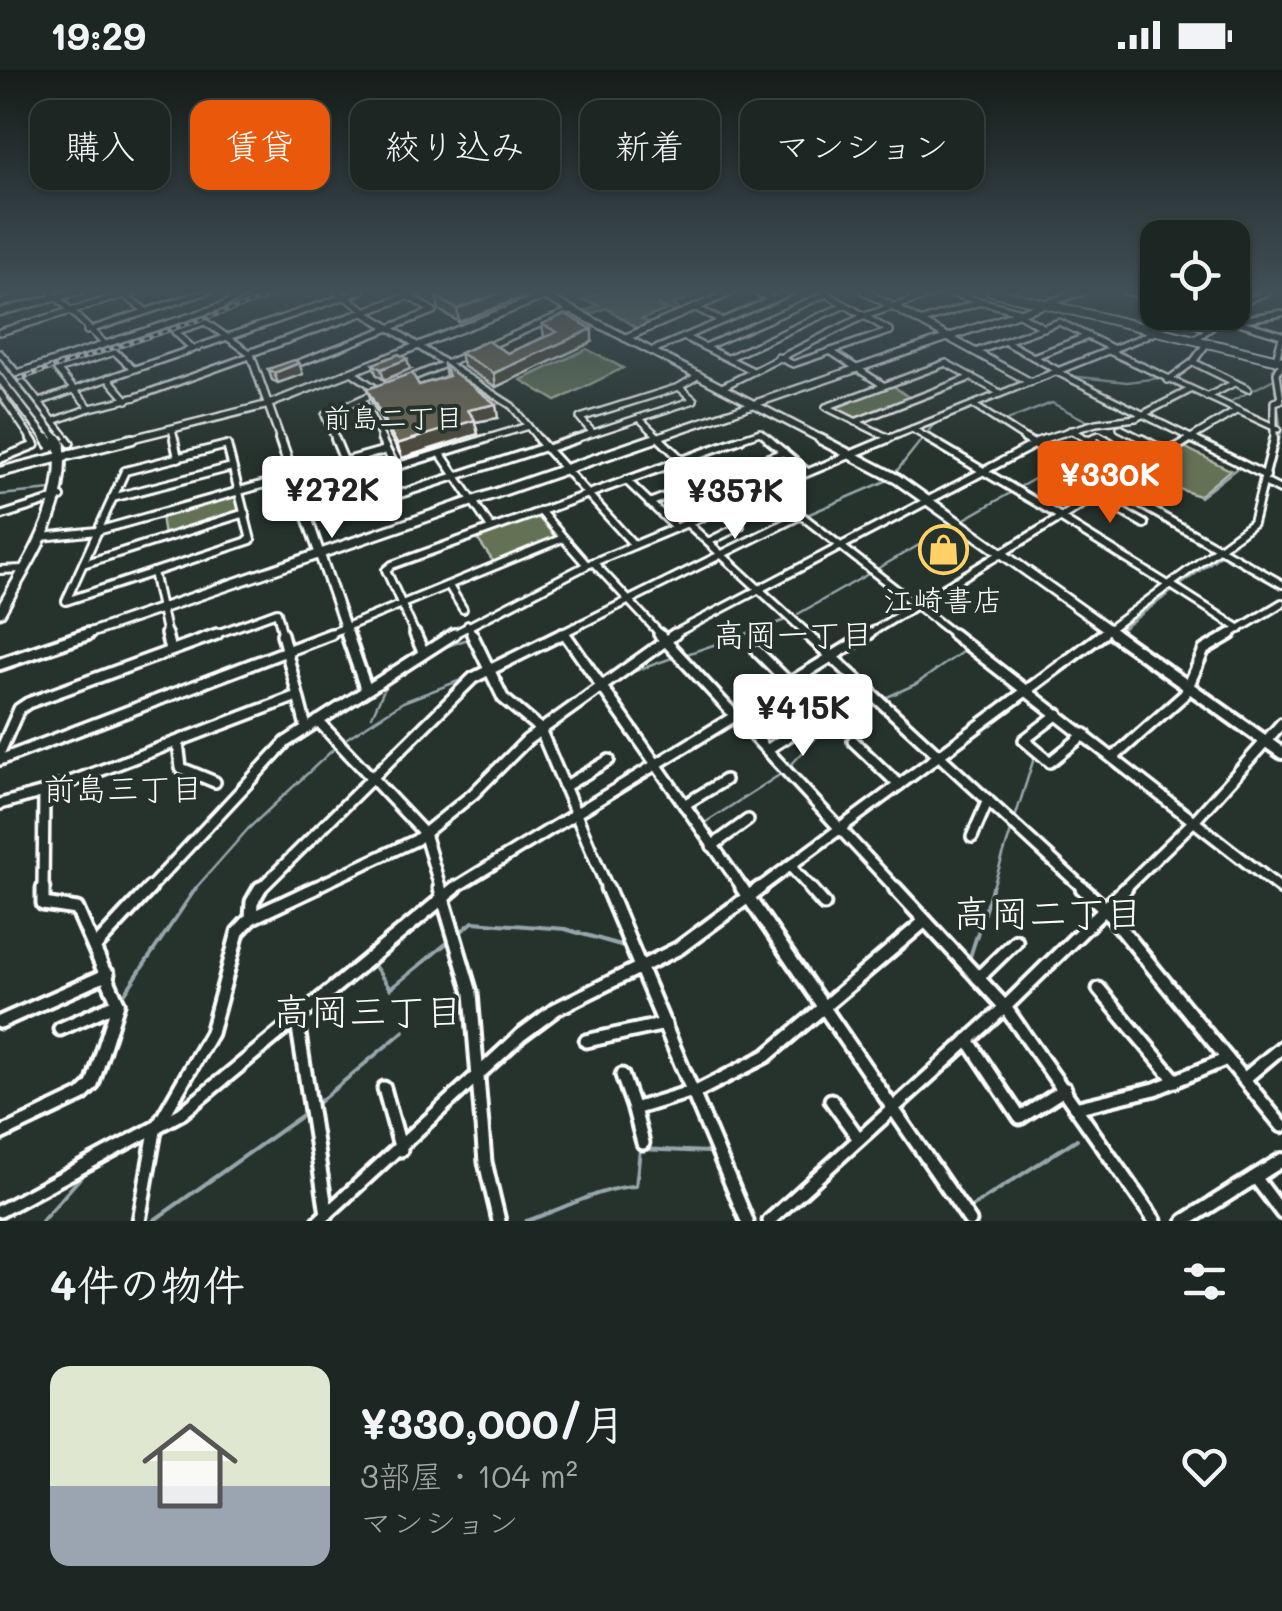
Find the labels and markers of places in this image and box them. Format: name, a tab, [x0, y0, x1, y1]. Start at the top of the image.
pin: ¥330K	[1040, 441, 1180, 526]
pin: ¥272K	[262, 456, 402, 541]
pin: ¥357K	[665, 457, 805, 542]
shop icon: 江崎書店	[917, 524, 969, 576]
place label: 江崎書店	[883, 579, 1003, 619]
pin: ¥415K	[733, 674, 873, 759]

